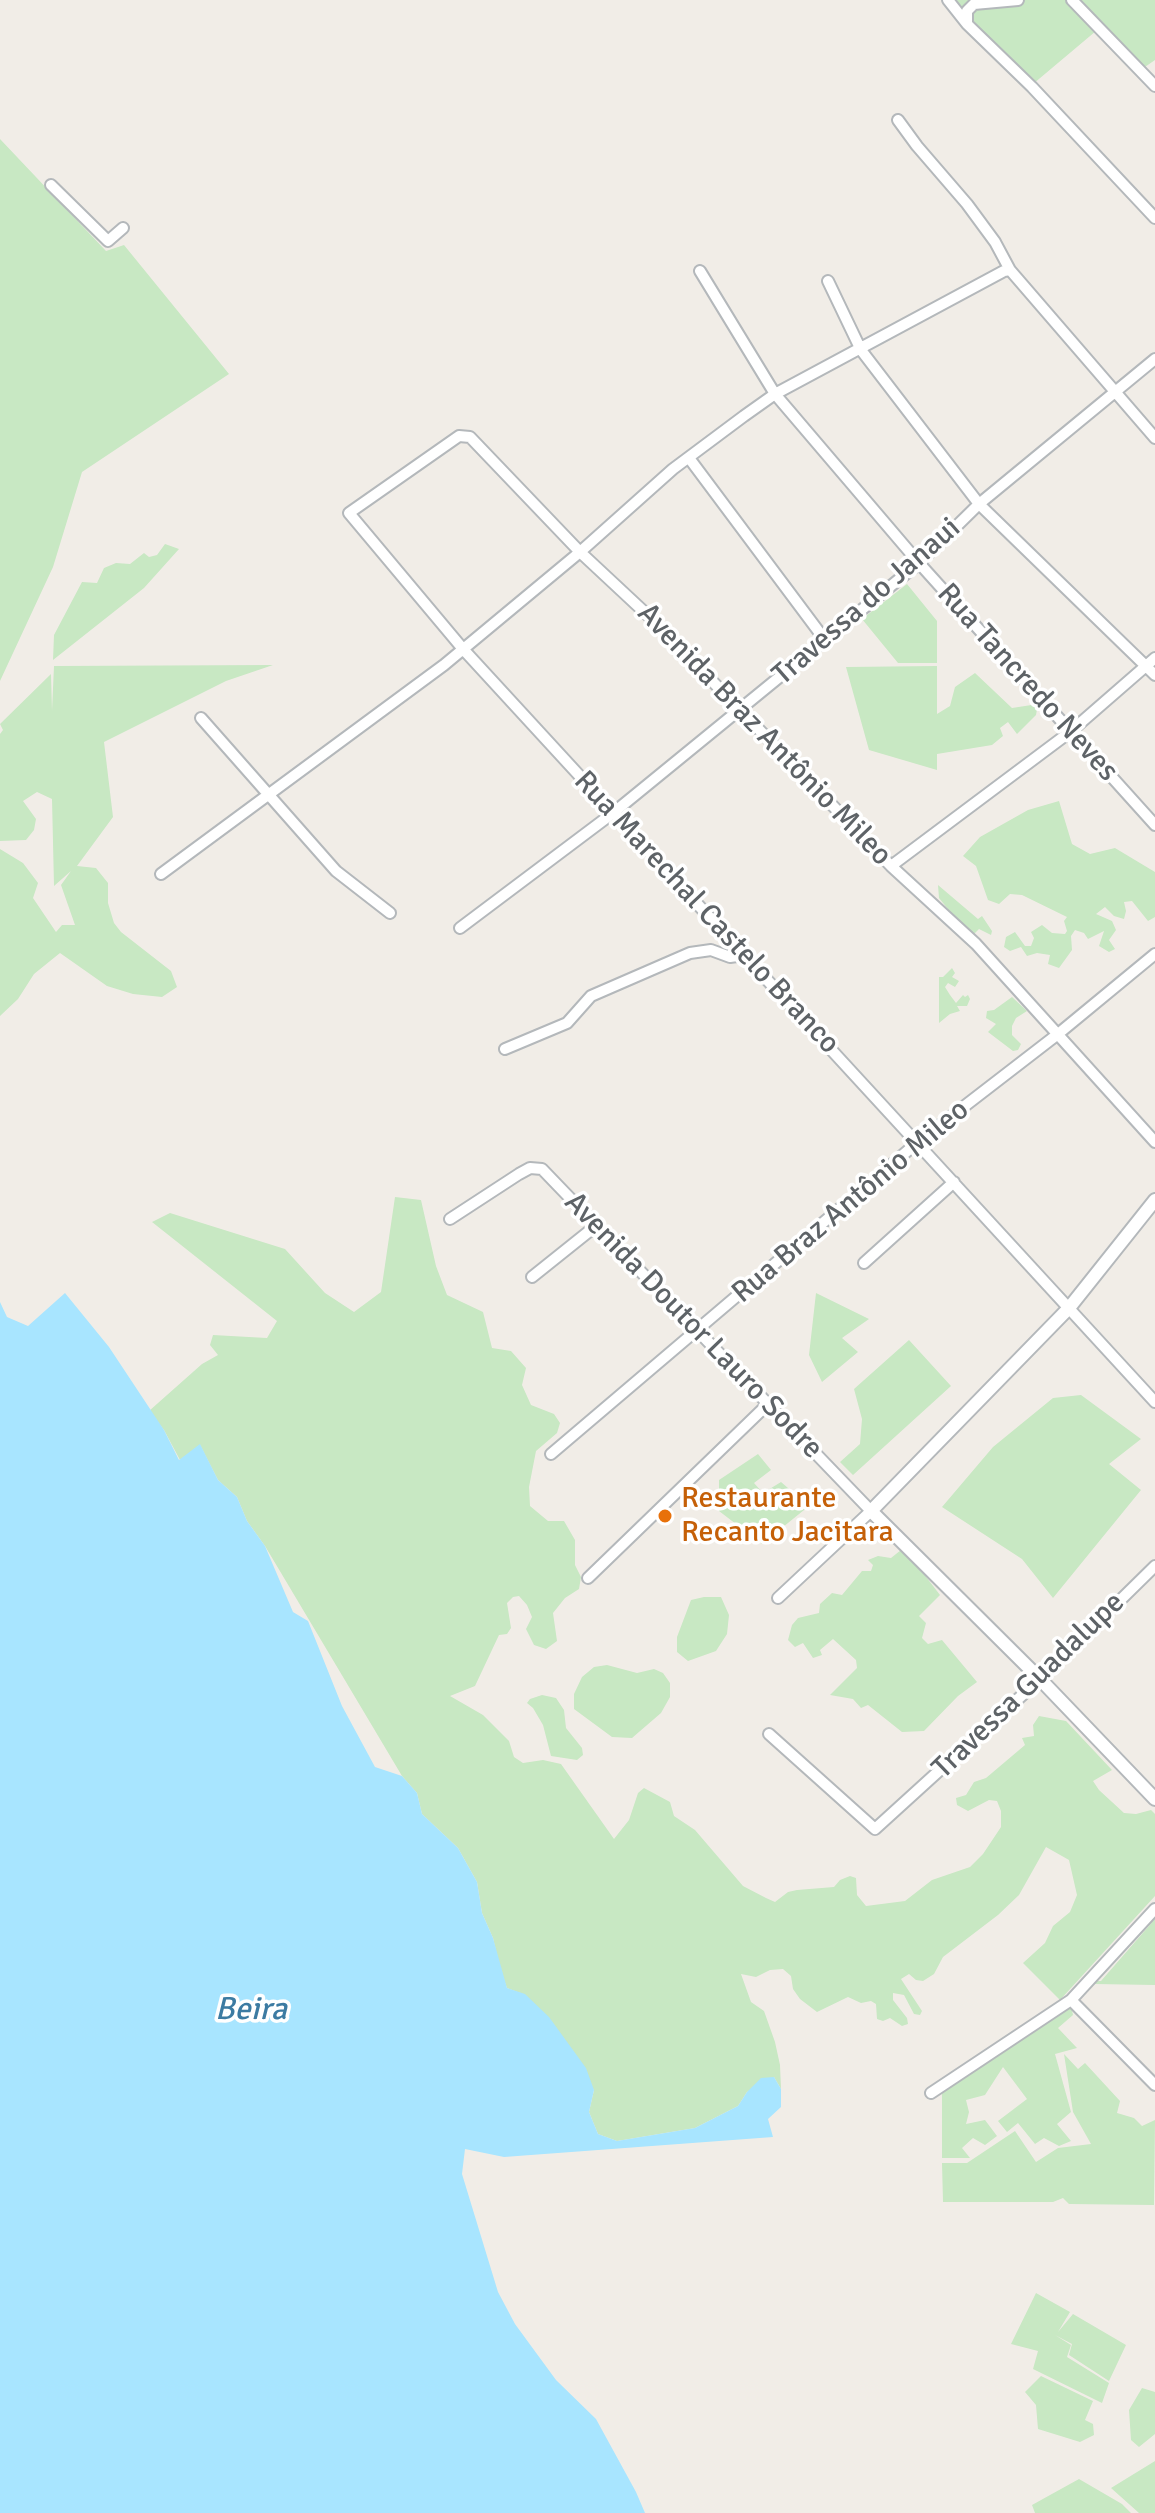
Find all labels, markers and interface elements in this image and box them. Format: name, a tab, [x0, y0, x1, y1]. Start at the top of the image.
street label: Travessa do Janaui	[766, 511, 968, 693]
street label: Rua Tancredo Neves	[929, 577, 1125, 789]
street label: Avenida Braz Antônio Mileo	[629, 596, 899, 874]
street label: Rua Marechal Castelo Branco	[565, 764, 847, 1062]
street label: Rua Braz Antônio Mileo	[725, 1092, 977, 1312]
street label: Avenida Doutor Lauro Sodre	[556, 1185, 830, 1467]
place label: Restaurante Recanto Jacitara	[681, 1481, 894, 1552]
marker: Restaurante Recanto Jacitara	[656, 1507, 674, 1525]
street label: Travessa Guadalupe	[926, 1585, 1132, 1787]
water label: Beira	[215, 1992, 287, 2030]

